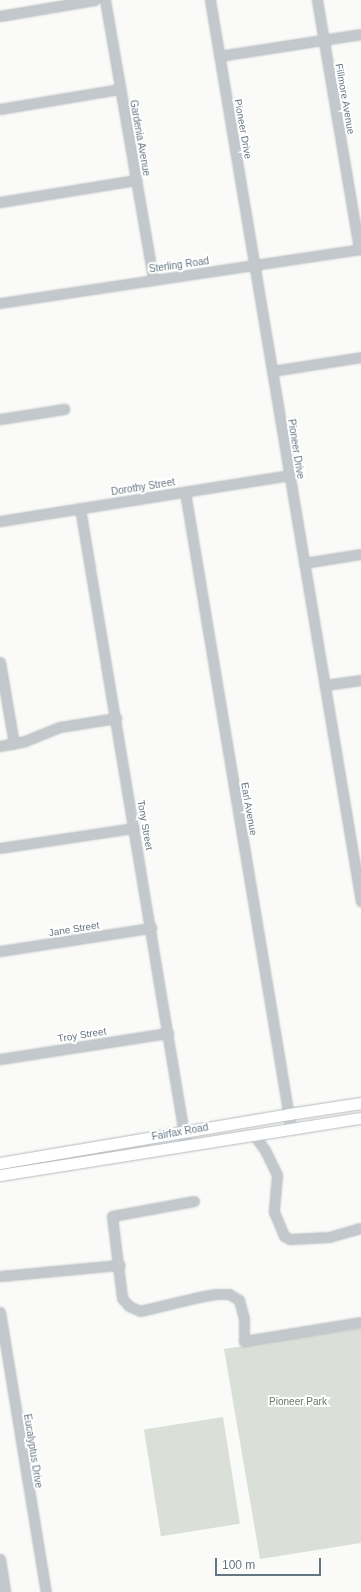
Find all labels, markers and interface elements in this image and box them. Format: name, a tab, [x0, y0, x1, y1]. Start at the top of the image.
street label: Fillmore Avenue	[333, 62, 357, 136]
street label: Pioneer Drive	[232, 98, 254, 160]
street label: Gardenia Avenue	[127, 99, 153, 177]
street label: Sterling Road	[148, 255, 210, 275]
street label: Pioneer Drive	[285, 418, 307, 480]
street label: Dorothy Street	[110, 476, 176, 498]
street label: Earl Avenue	[238, 781, 260, 837]
street label: Tony Street	[135, 799, 155, 851]
street label: Jane Street	[48, 919, 100, 939]
street label: Troy Street	[57, 1025, 107, 1045]
street label: Fairfax Road	[151, 1121, 209, 1143]
park label: Pioneer Park	[269, 1396, 327, 1408]
street label: Eucalyptus Drive	[21, 1413, 45, 1489]
scale bar	[217, 1550, 323, 1576]
text: 100 m	[222, 1558, 255, 1572]

